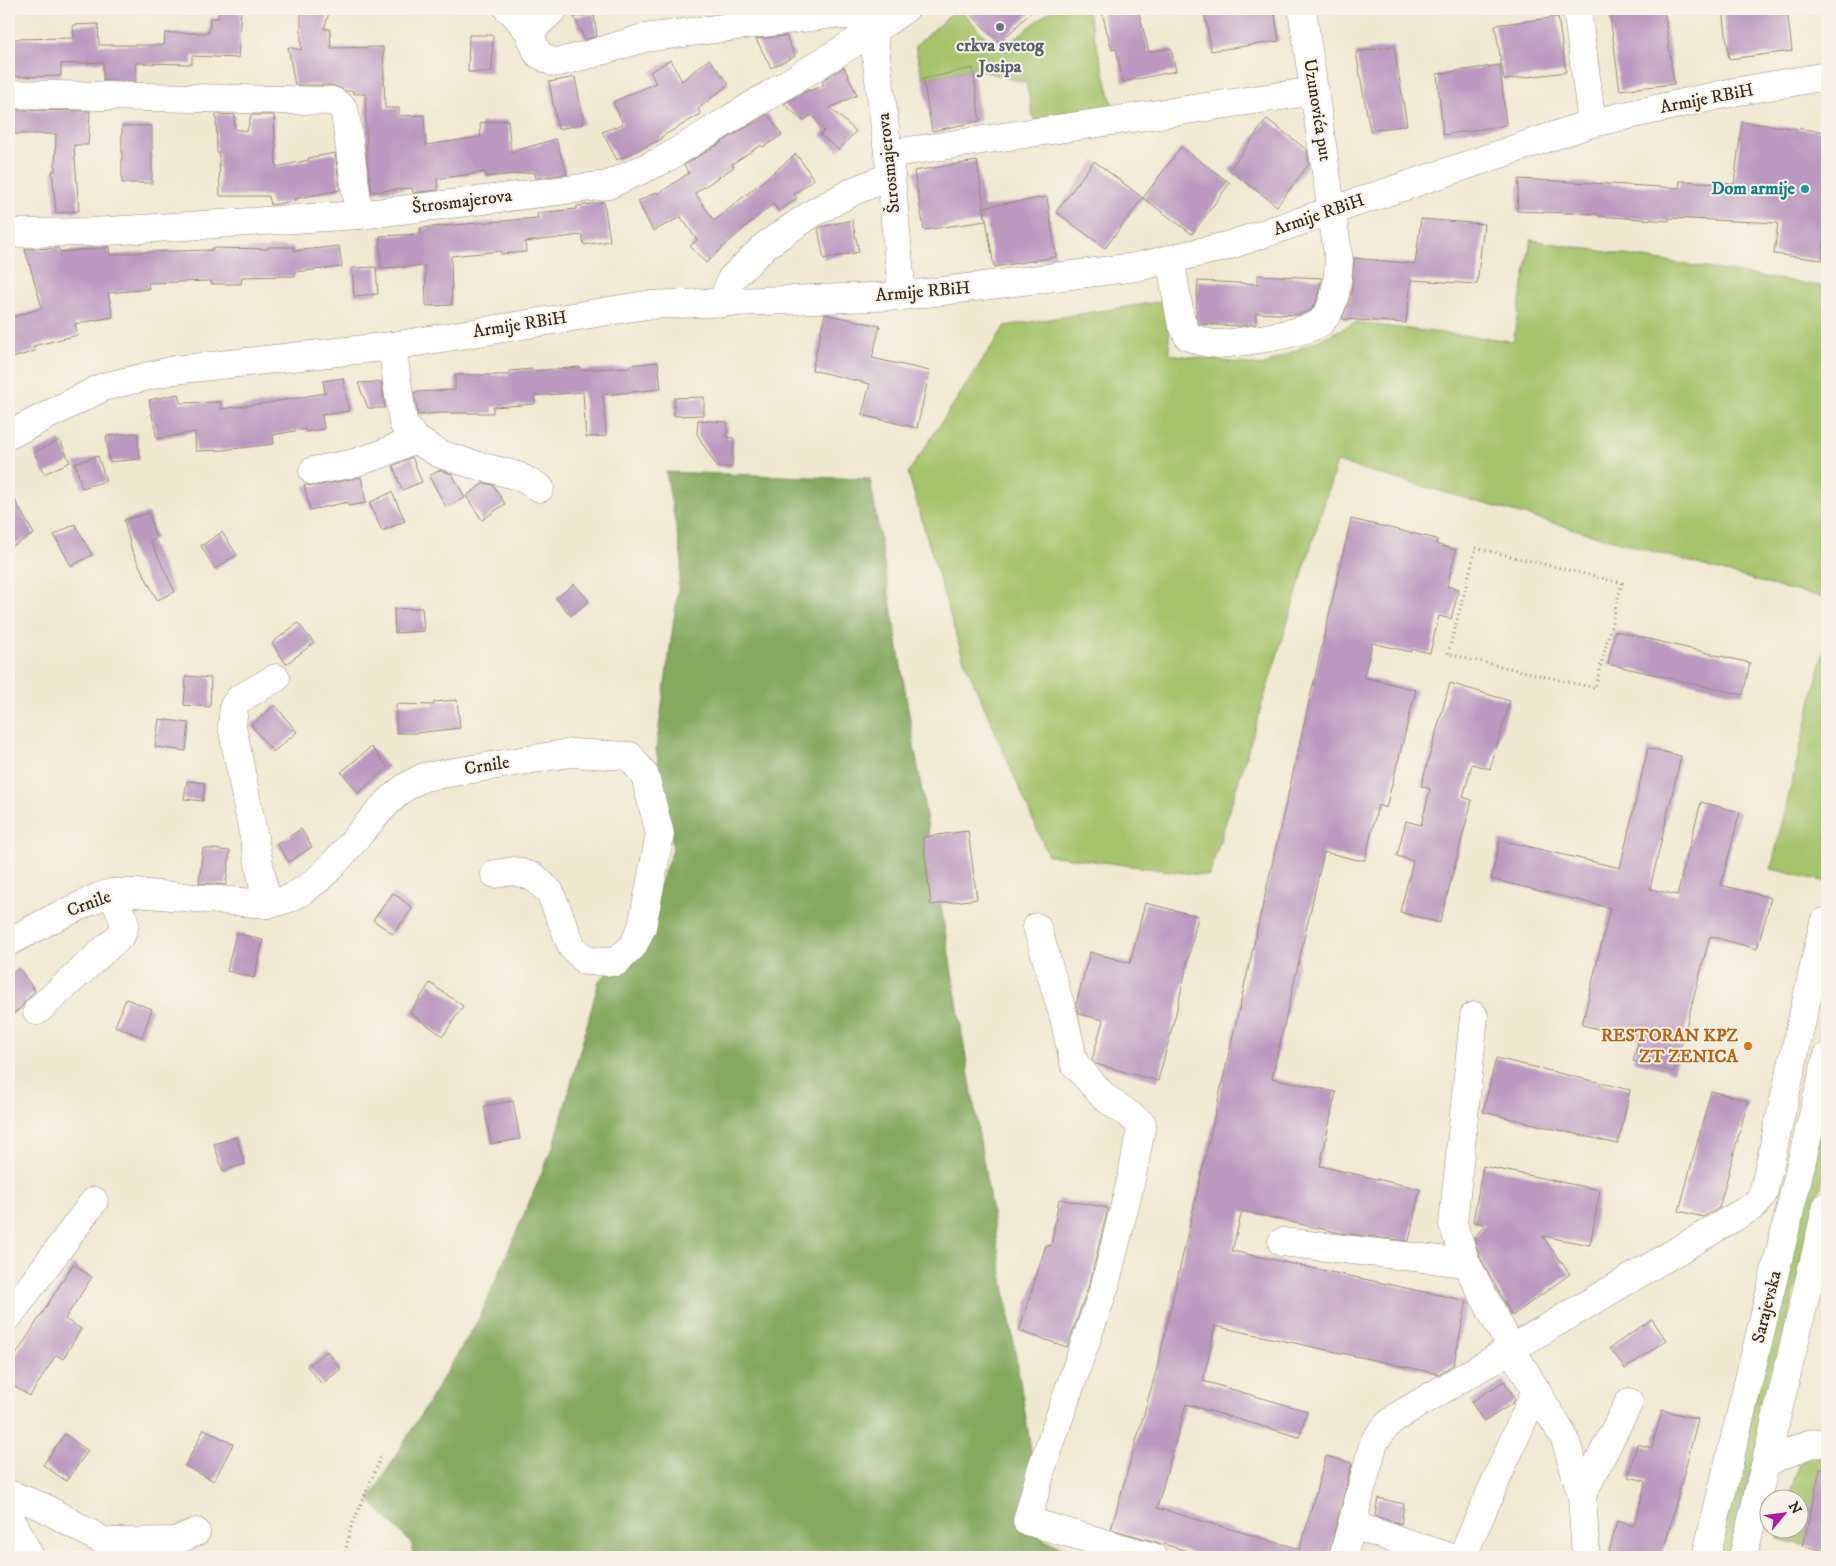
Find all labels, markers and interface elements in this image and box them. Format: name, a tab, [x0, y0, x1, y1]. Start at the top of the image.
marker: crkva svetog Josipa	[994, 21, 1006, 33]
place label: crkva svetog Josipa	[956, 35, 1045, 78]
street label: Uzunovića put	[1298, 57, 1336, 163]
street label: Armije RBiH	[1658, 79, 1756, 119]
street label: Štrosmajerova	[872, 111, 905, 214]
place label: Dom armije	[1711, 178, 1796, 200]
marker: Dom armije	[1799, 183, 1811, 195]
street label: Štrosmajerova	[411, 184, 514, 219]
street label: Armije RBiH	[1270, 189, 1368, 241]
street label: Armije RBiH	[875, 277, 971, 307]
street label: Armije RBiH	[471, 307, 569, 343]
street label: Crnile	[463, 752, 511, 780]
street label: Crnile	[64, 886, 114, 922]
place label: RESTORAN KPZ ZT ZENICA	[1601, 1025, 1739, 1068]
marker: RESTORAN KPZ ZT ZENICA	[1742, 1040, 1754, 1052]
street label: Sarajevska	[1747, 1268, 1787, 1345]
north arrow	[1758, 1488, 1808, 1538]
text: N	[1784, 1499, 1805, 1518]

